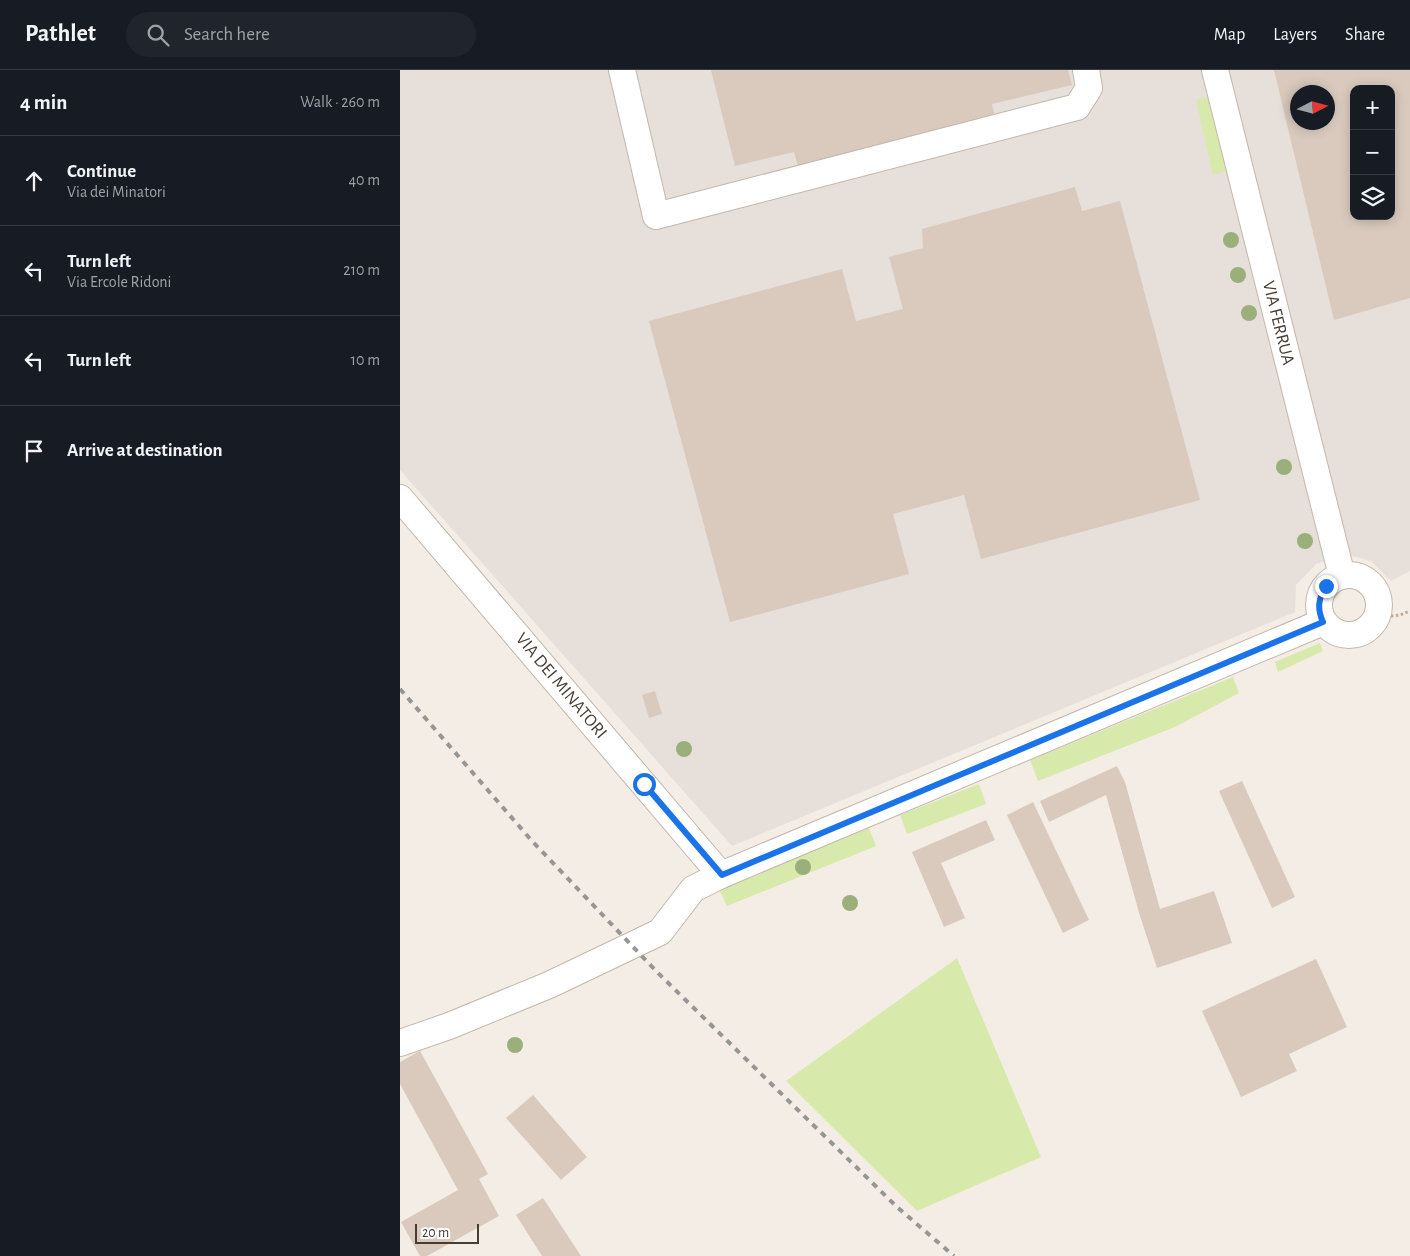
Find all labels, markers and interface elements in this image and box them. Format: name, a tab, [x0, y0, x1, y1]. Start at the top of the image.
search box	[126, 12, 476, 57]
icon: search	[144, 21, 172, 49]
text: Pathlet	[25, 22, 96, 46]
text: Search here	[184, 25, 270, 44]
text: Map	[1214, 26, 1245, 44]
text: Layers	[1273, 26, 1317, 44]
text: Share	[1345, 26, 1385, 44]
north arrow	[1290, 85, 1335, 130]
map controls	[1350, 85, 1395, 220]
button: +	[1350, 85, 1395, 130]
text: 4 min	[20, 92, 67, 113]
text: Walk · 260 m	[300, 94, 380, 110]
button: −	[1350, 130, 1395, 175]
text: Continue	[67, 162, 136, 181]
icon: ahead	[20, 167, 48, 195]
text: 40 m	[348, 172, 380, 188]
button: layers	[1350, 175, 1395, 220]
text: Via dei Minatori	[67, 184, 166, 200]
text: Turn left	[67, 252, 131, 271]
icon: left	[20, 257, 48, 285]
text: 210 m	[343, 262, 380, 278]
text: Via Ercole Ridoni	[67, 274, 171, 290]
street label: VIA FERRUA	[1259, 279, 1297, 367]
icon: left	[20, 347, 48, 375]
text: Turn left	[67, 351, 131, 370]
text: 10 m	[351, 352, 380, 368]
icon: arrive	[20, 437, 48, 465]
text: Arrive at destination	[67, 441, 223, 460]
route end	[1315, 575, 1338, 598]
street label: VIA DEI MINATORI	[512, 630, 610, 742]
route start	[633, 773, 656, 796]
scale bar	[415, 1221, 479, 1244]
text: 20 m	[422, 1226, 449, 1240]

